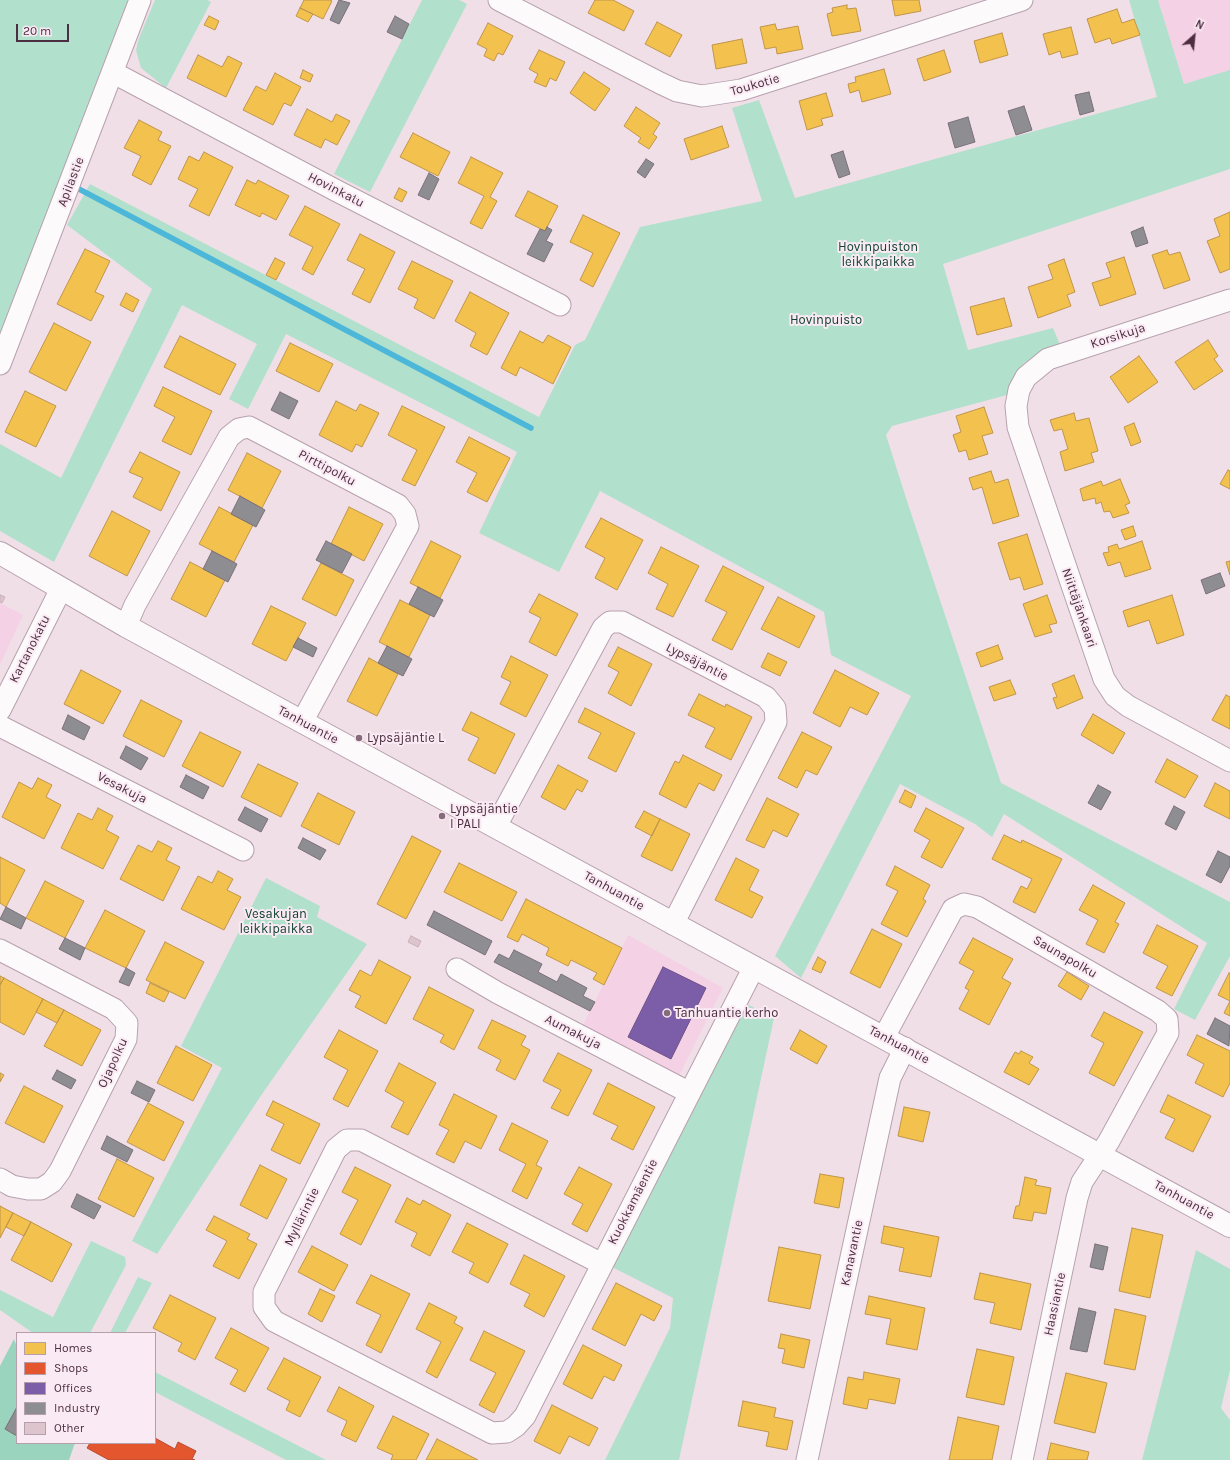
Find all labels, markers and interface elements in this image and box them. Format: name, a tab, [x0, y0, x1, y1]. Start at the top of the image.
scale bar	[18, 16, 71, 42]
north arrow	[1174, 16, 1214, 56]
text: N	[1193, 17, 1206, 32]
text: 20 m	[23, 24, 51, 38]
street label: Toukotie	[729, 71, 781, 99]
street label: Apilastie	[54, 155, 88, 209]
street label: Hovinkatu	[305, 169, 367, 211]
park label: Hovinpuiston leikkipaikka	[838, 239, 918, 270]
park label: Hovinpuisto	[790, 312, 862, 328]
street label: Korsikuja	[1089, 320, 1147, 352]
street label: Pirttipolku	[296, 446, 358, 490]
street label: Niittäjänkaari	[1058, 566, 1100, 650]
street label: Kartanokatu	[6, 612, 54, 686]
street label: Lypsäjäntie	[663, 640, 731, 684]
street label: Tanhuantie	[275, 702, 341, 748]
place label: Lypsäjäntie L	[367, 730, 444, 746]
marker: Lypsäjäntie L	[354, 733, 364, 743]
street label: Vesakuja	[94, 769, 150, 807]
place label: Lypsäjäntie I PALI	[450, 801, 518, 832]
marker: Lypsäjäntie I PALI	[437, 811, 447, 821]
street label: Tanhuantie	[581, 868, 647, 914]
park label: Vesakujan leikkipaikka	[239, 906, 313, 937]
street label: Saunapolku	[1030, 932, 1100, 982]
place label: Tanhuantie kerho	[675, 1005, 778, 1021]
marker: Tanhuantie kerho	[662, 1008, 672, 1018]
street label: Aumakuja	[542, 1011, 604, 1053]
street label: Tanhuantie	[866, 1022, 932, 1068]
street label: Ojapolku	[95, 1036, 131, 1090]
street label: Kuokkamäentie	[605, 1157, 661, 1247]
street label: Tanhuantie	[1151, 1177, 1217, 1223]
street label: Myllärintie	[281, 1185, 323, 1249]
street label: Kanavantie	[837, 1219, 867, 1287]
street label: Haasiantie	[1041, 1271, 1069, 1337]
legend	[16, 1332, 156, 1444]
text: Homes	[54, 1341, 92, 1355]
text: Shops	[54, 1361, 88, 1375]
text: Offices	[54, 1381, 92, 1395]
text: Industry	[54, 1401, 100, 1415]
text: Other	[54, 1421, 84, 1435]

